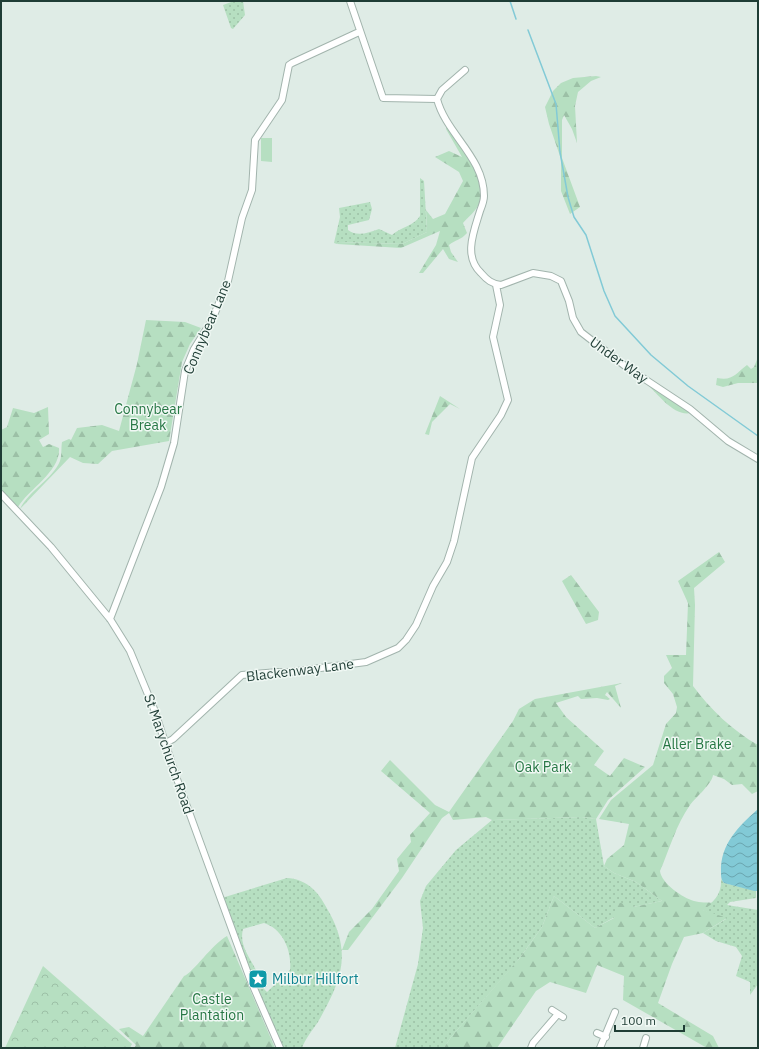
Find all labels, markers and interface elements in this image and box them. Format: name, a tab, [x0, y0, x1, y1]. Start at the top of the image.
street label: Connybear Lane	[179, 277, 235, 377]
street label: Under Way	[586, 333, 652, 387]
park label: Connybear Break	[114, 400, 182, 434]
street label: Blackenway Lane	[245, 654, 355, 686]
street label: St Marychurch Road	[140, 692, 198, 816]
park label: Aller Brake	[662, 735, 732, 753]
park label: Oak Park	[515, 758, 572, 776]
place icon: Milbur Hillfort	[247, 968, 269, 990]
place label: Milbur Hillfort	[272, 970, 359, 988]
park label: Castle Plantation	[180, 990, 244, 1024]
scale bar	[615, 1007, 684, 1033]
text: 100 m	[621, 1013, 656, 1028]

